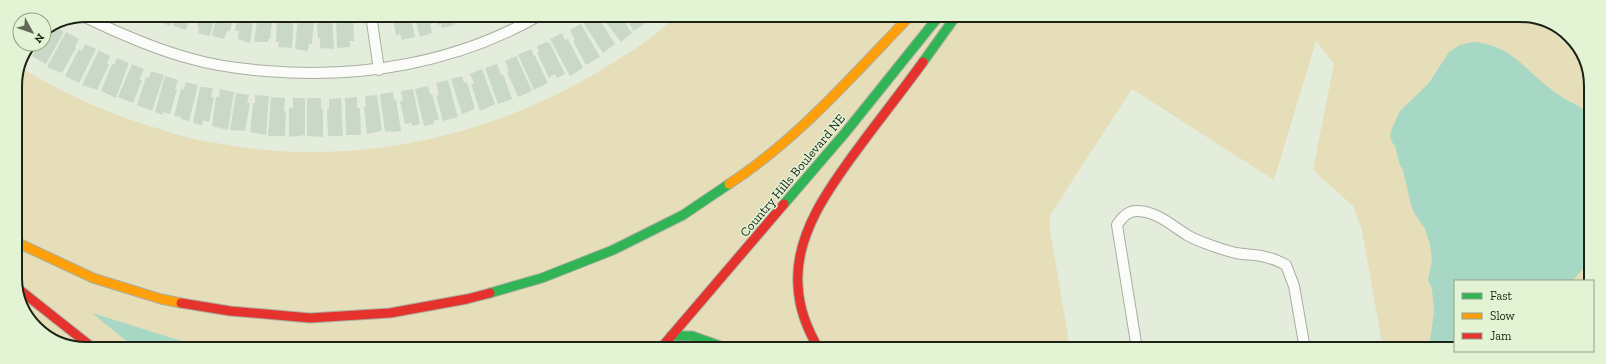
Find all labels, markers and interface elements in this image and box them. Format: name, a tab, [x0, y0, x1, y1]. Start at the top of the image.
north arrow	[12, 12, 52, 52]
text: N	[31, 31, 47, 46]
street label: Country Hills Boulevard NE	[737, 111, 848, 240]
legend	[1454, 280, 1594, 352]
text: Fast	[1490, 289, 1513, 303]
text: Slow	[1490, 309, 1516, 323]
text: Jam	[1490, 329, 1512, 343]

